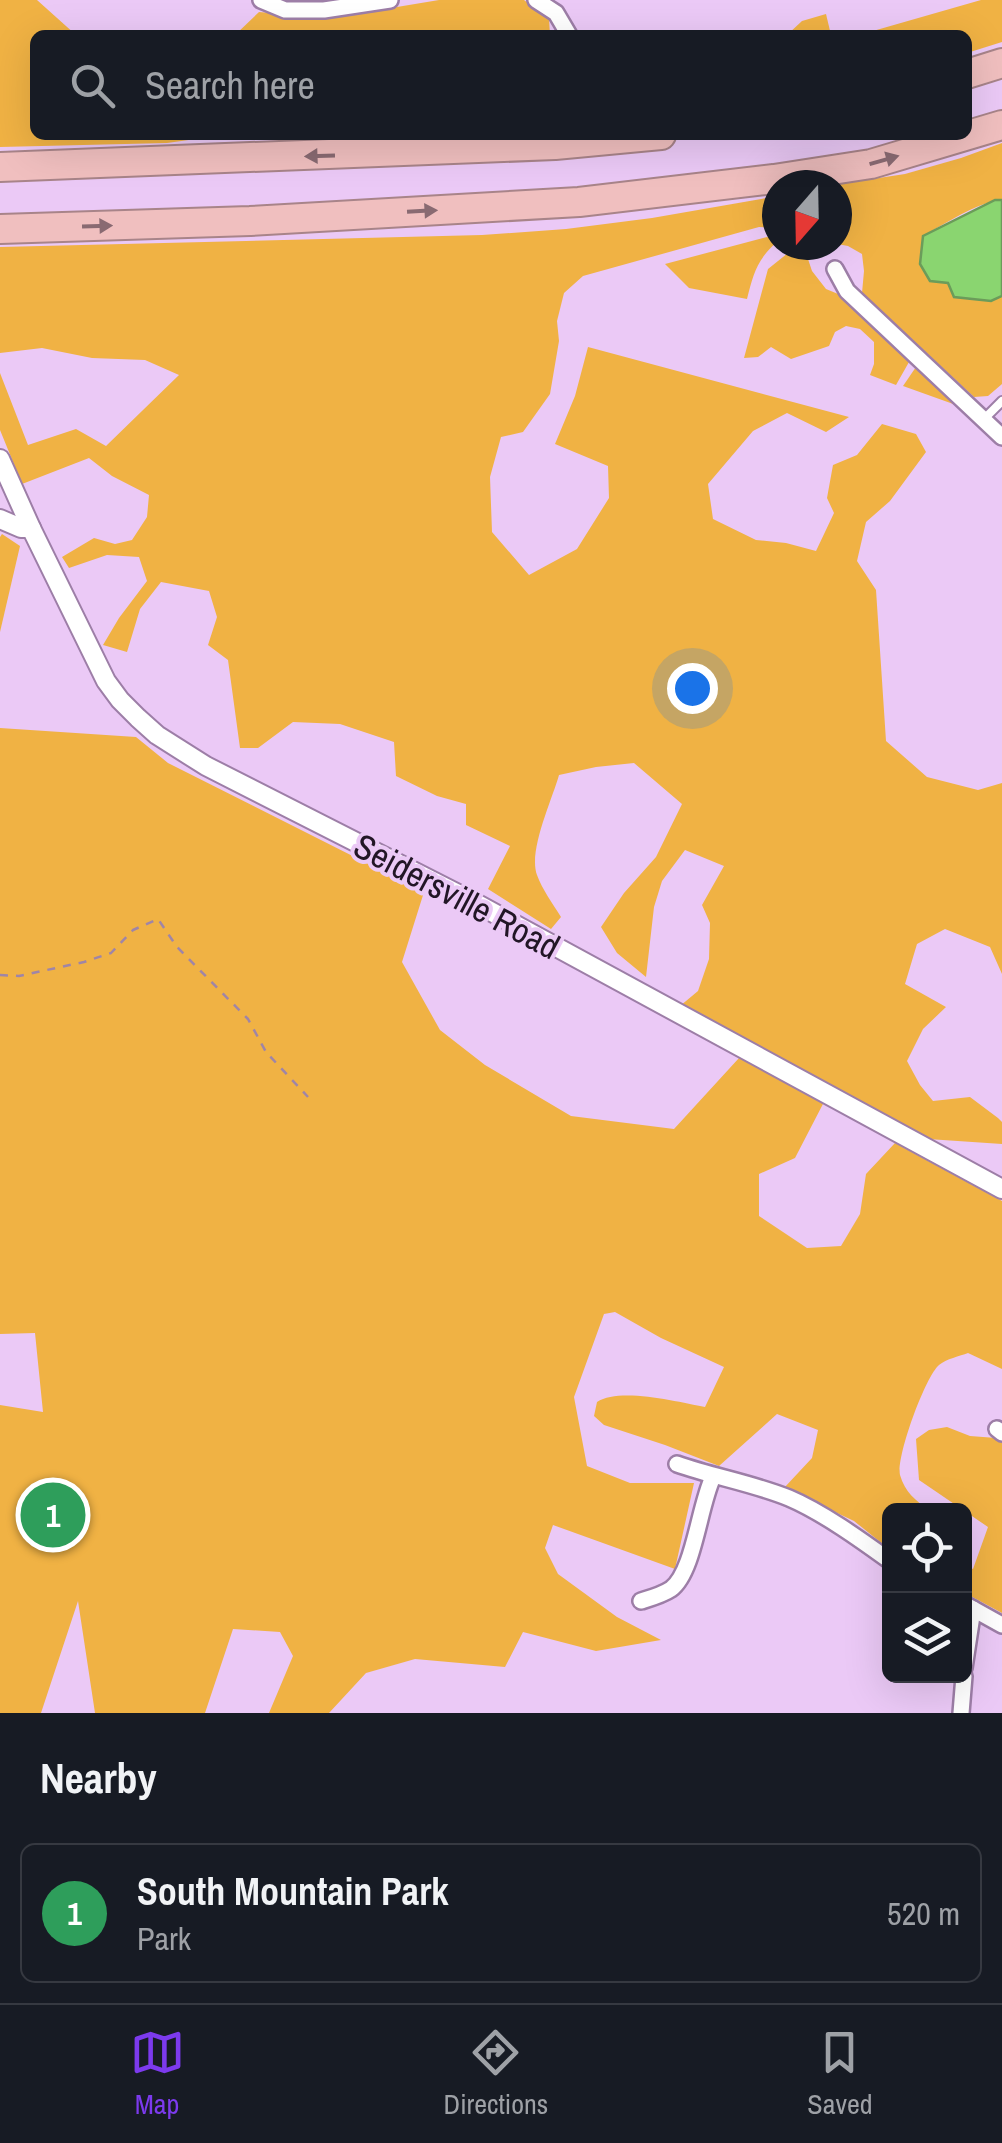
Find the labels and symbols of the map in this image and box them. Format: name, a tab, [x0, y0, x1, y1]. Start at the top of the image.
one-way arrow	[303, 148, 335, 164]
one-way arrow	[869, 151, 900, 167]
north arrow	[762, 170, 852, 260]
one-way arrow	[407, 203, 439, 219]
one-way arrow	[82, 217, 114, 233]
your location	[667, 663, 718, 714]
street label: Seidersville Road	[346, 822, 568, 970]
pin: 1	[20, 1478, 86, 1552]

